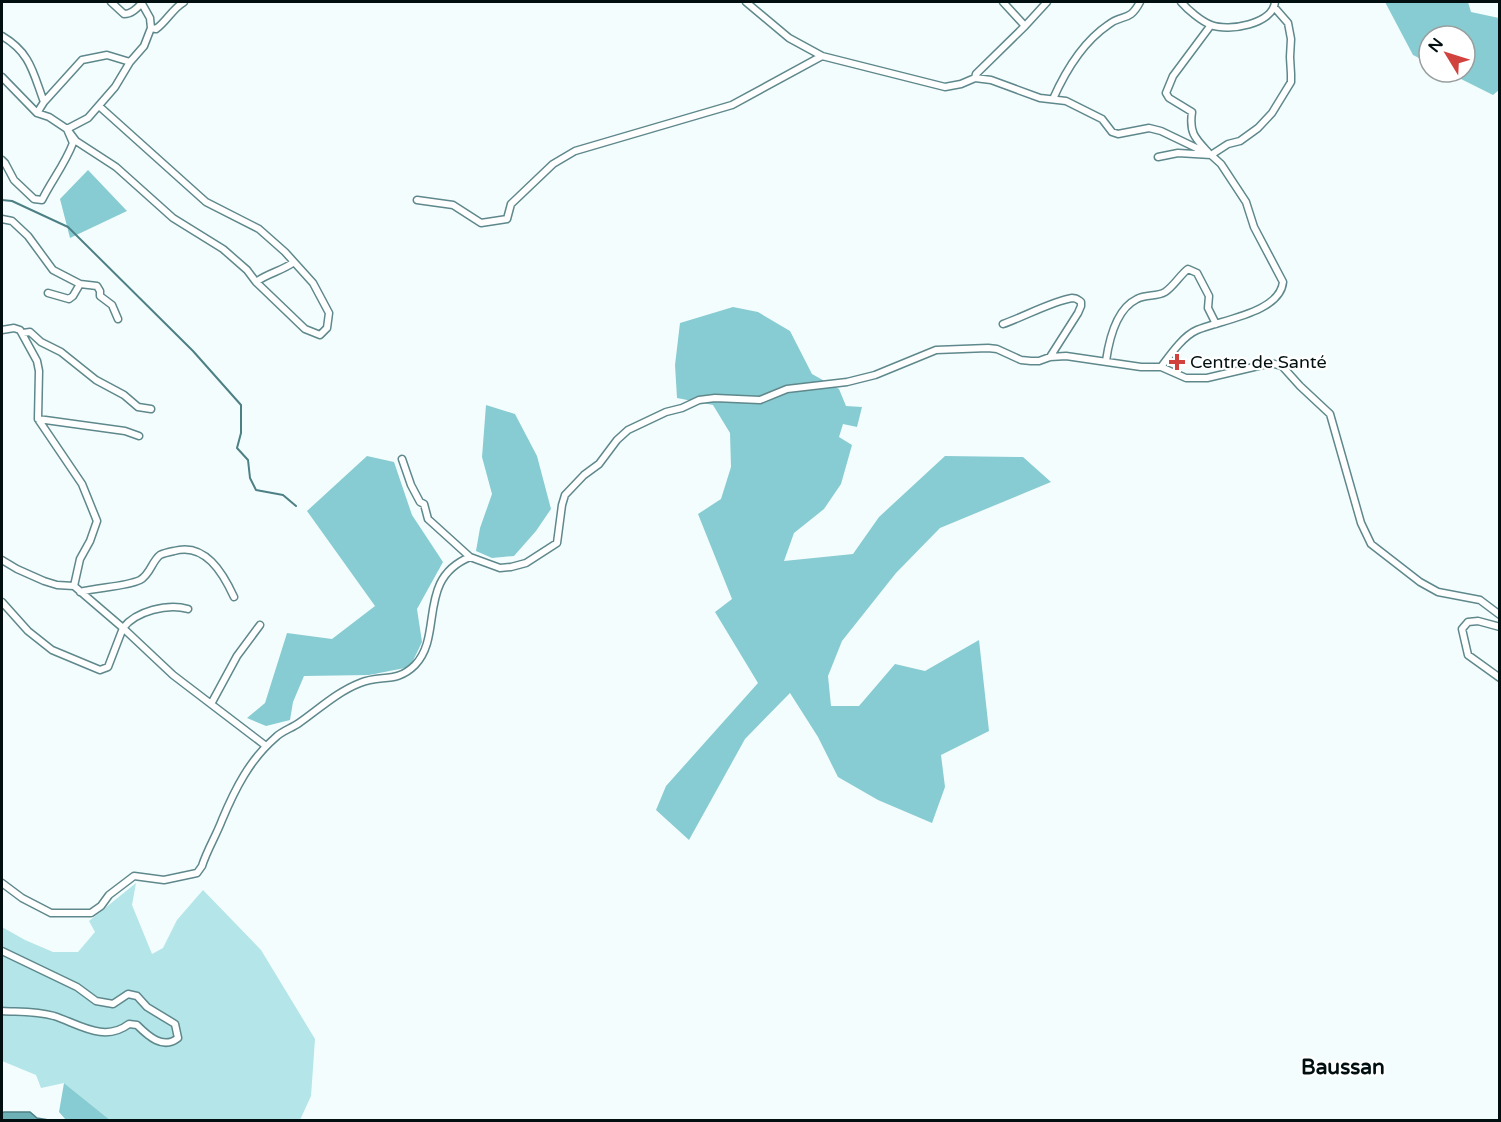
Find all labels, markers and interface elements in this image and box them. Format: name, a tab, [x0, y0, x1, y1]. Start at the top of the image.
north arrow	[1417, 24, 1477, 84]
text: N	[1424, 34, 1448, 57]
place label: Centre de Santé	[1190, 351, 1327, 373]
marker: Centre de Santé	[1168, 353, 1186, 371]
district label: Baussan	[1301, 1055, 1385, 1080]

